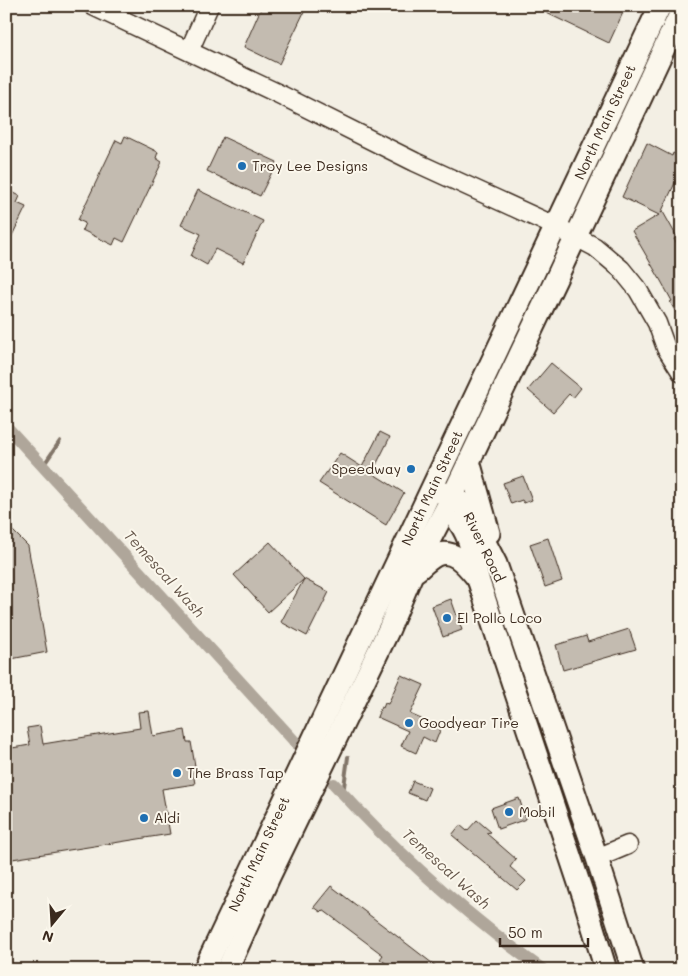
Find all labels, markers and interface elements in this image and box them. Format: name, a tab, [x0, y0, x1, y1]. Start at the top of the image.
street label: North Main Street	[569, 61, 640, 183]
place label: Troy Lee Designs	[252, 156, 368, 175]
marker: Troy Lee Designs	[236, 160, 248, 172]
street label: North Main Street	[396, 427, 467, 549]
place label: Speedway	[331, 459, 401, 478]
marker: Speedway	[405, 463, 417, 475]
street label: River Road	[459, 509, 510, 585]
water label: Temescal Wash	[120, 525, 209, 621]
place label: El Pollo Loco	[457, 608, 542, 627]
marker: El Pollo Loco	[441, 612, 453, 624]
place label: Goodyear Tire	[419, 713, 519, 732]
marker: Goodyear Tire	[403, 717, 415, 729]
place label: The Brass Tap	[187, 763, 284, 782]
marker: The Brass Tap	[171, 767, 183, 779]
street label: North Main Street	[223, 793, 294, 915]
place label: Mobil	[519, 802, 555, 821]
marker: Mobil	[503, 806, 515, 818]
place label: Aldi	[154, 808, 180, 827]
marker: Aldi	[138, 812, 150, 824]
water label: Temescal Wash	[399, 824, 495, 913]
north arrow	[28, 898, 78, 948]
scale bar	[500, 916, 588, 948]
text: 50 m	[508, 922, 543, 942]
text: N	[40, 926, 56, 948]

